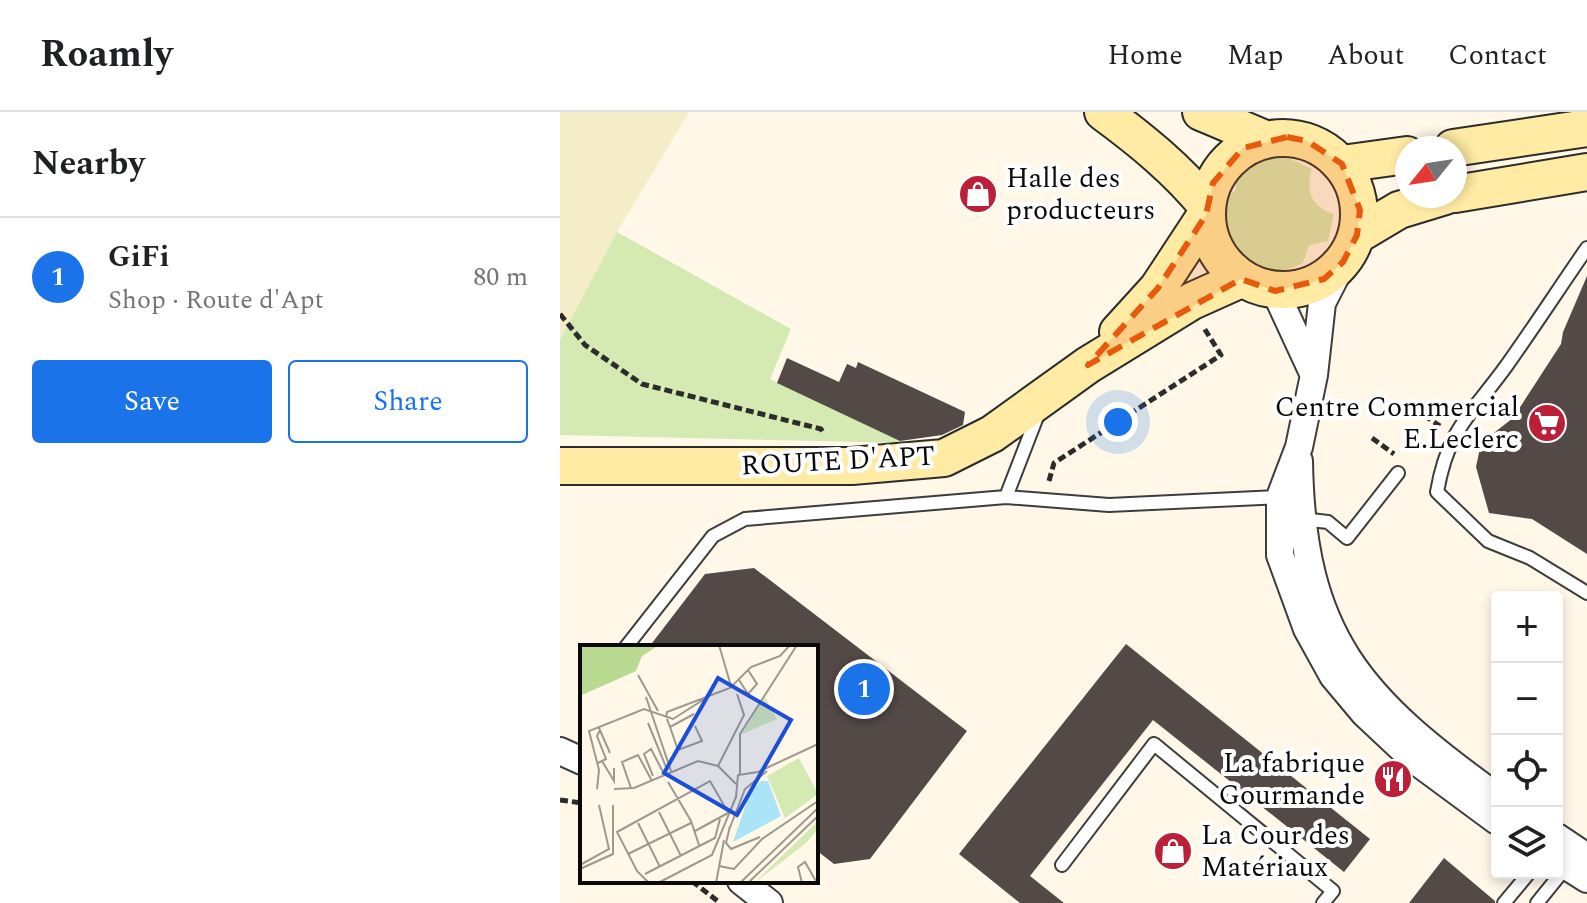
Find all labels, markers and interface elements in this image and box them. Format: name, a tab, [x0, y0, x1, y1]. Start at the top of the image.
text: Roamly	[40, 26, 173, 84]
text: Home	[1107, 34, 1183, 77]
text: Map	[1227, 34, 1283, 77]
text: About	[1327, 34, 1404, 77]
text: Contact	[1448, 34, 1547, 77]
north arrow	[1395, 136, 1467, 208]
text: Nearby	[32, 138, 145, 190]
place label: Halle des producteurs	[1006, 157, 1155, 232]
shop icon: Halle des producteurs	[957, 173, 999, 215]
text: GiFi	[108, 234, 169, 280]
text: 1	[51, 257, 65, 297]
text: 80 m	[473, 257, 528, 297]
text: Shop · Route d'Apt	[108, 280, 324, 320]
button: Save	[32, 360, 272, 443]
button: Share	[288, 360, 528, 443]
place label: Centre Commercial E.Leclerc	[1275, 386, 1519, 461]
your location	[1098, 402, 1138, 442]
supermarket icon: Centre Commercial E.Leclerc	[1526, 402, 1568, 444]
street label: ROUTE D'APT	[740, 434, 936, 488]
map controls	[1491, 591, 1563, 879]
button: +	[1491, 591, 1563, 663]
inset map	[580, 645, 818, 883]
pin: 1	[838, 659, 890, 719]
button: −	[1491, 663, 1563, 735]
button: locate	[1491, 735, 1563, 807]
place label: La fabrique Gourmande	[1218, 742, 1365, 817]
restaurant icon: La fabrique Gourmande	[1372, 758, 1414, 800]
button: layers	[1491, 807, 1563, 879]
place label: La Cour des Matériaux	[1201, 814, 1350, 889]
shop icon: La Cour des Matériaux	[1152, 830, 1194, 872]

